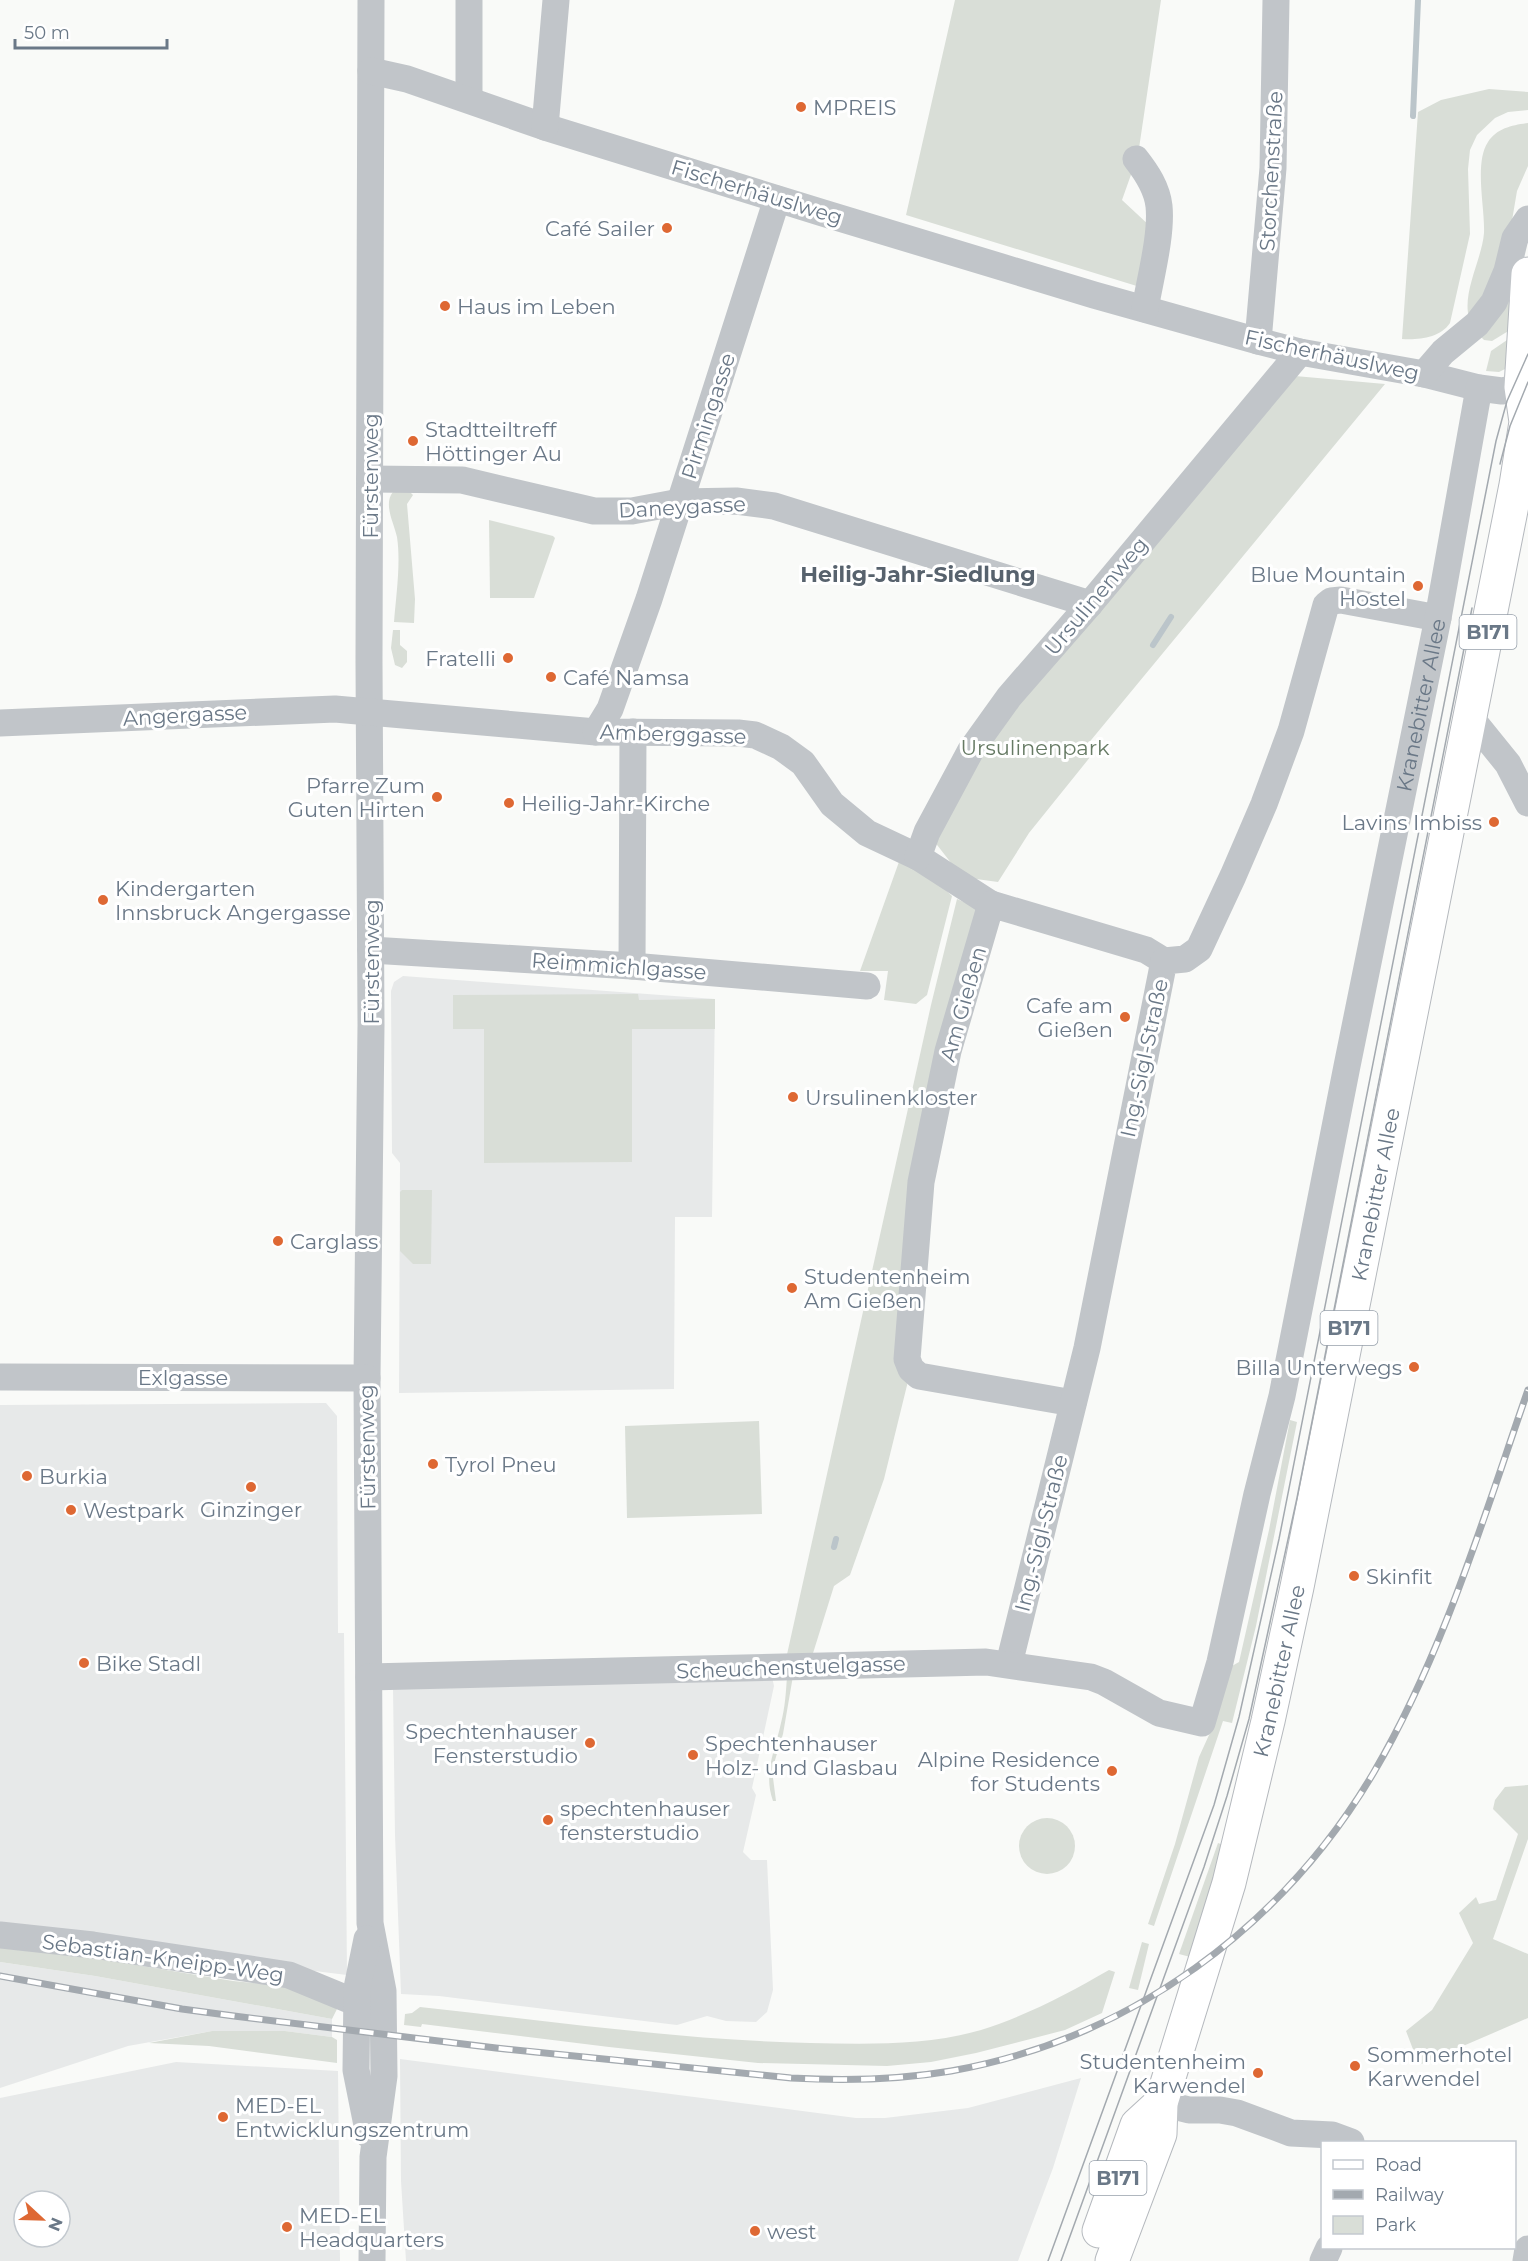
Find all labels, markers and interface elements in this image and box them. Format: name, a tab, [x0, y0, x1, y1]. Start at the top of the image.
scale bar	[15, 12, 166, 50]
text: 50 m	[24, 22, 70, 44]
street label: Storchenstraße	[1254, 90, 1288, 252]
place label: MPREIS	[813, 95, 896, 120]
marker: MPREIS	[794, 100, 808, 114]
street label: Fischerhäuslweg	[668, 154, 846, 230]
place label: Café Sailer	[545, 216, 655, 241]
marker: Café Sailer	[660, 221, 674, 235]
place label: Haus im Leben	[457, 294, 616, 319]
marker: Haus im Leben	[438, 299, 452, 313]
street label: Fischerhäuslweg	[1242, 324, 1422, 386]
street label: Pirmingasse	[676, 350, 740, 482]
street label: Fürstenweg	[358, 413, 383, 539]
place label: Stadtteiltreff Höttinger Au	[425, 417, 562, 466]
marker: Stadtteiltreff Höttinger Au	[406, 434, 420, 448]
street label: Daneygasse	[618, 491, 746, 523]
street label: Ursulinenweg	[1039, 532, 1153, 660]
district label: Heilig-Jahr-Siedlung	[800, 561, 1036, 588]
place label: Blue Mountain Hostel	[1250, 562, 1406, 611]
marker: Blue Mountain Hostel	[1411, 579, 1425, 593]
road number: B171	[1460, 615, 1516, 649]
street label: Kranebitter Allee	[1391, 616, 1450, 794]
place label: Fratelli	[425, 646, 496, 671]
marker: Fratelli	[501, 651, 515, 665]
place label: Café Namsa	[563, 665, 690, 690]
marker: Café Namsa	[544, 670, 558, 684]
street label: Angergasse	[122, 699, 248, 731]
street label: Amberggasse	[599, 719, 747, 749]
park label: Ursulinenpark	[960, 735, 1110, 760]
place label: Pfarre Zum Guten Hirten	[288, 773, 425, 822]
marker: Pfarre Zum Guten Hirten	[430, 790, 444, 804]
place label: Heilig-Jahr-Kirche	[521, 791, 710, 816]
marker: Heilig-Jahr-Kirche	[502, 796, 516, 810]
place label: Lavins Imbiss	[1341, 810, 1482, 835]
marker: Lavins Imbiss	[1487, 815, 1501, 829]
place label: Kindergarten Innsbruck Angergasse	[115, 876, 351, 925]
marker: Kindergarten Innsbruck Angergasse	[96, 893, 110, 907]
street label: Fürstenweg	[359, 899, 384, 1025]
street label: Am Gießen	[935, 944, 991, 1064]
street label: Reimmichlgasse	[531, 947, 707, 985]
street label: Ing.-Sigl-Straße	[1115, 977, 1173, 1139]
place label: Cafe am Gießen	[1026, 993, 1113, 1042]
marker: Cafe am Gießen	[1118, 1010, 1132, 1024]
place label: Ursulinenkloster	[805, 1085, 978, 1110]
marker: Ursulinenkloster	[786, 1090, 800, 1104]
street label: Kranebitter Allee	[1346, 1106, 1404, 1283]
place label: Carglass	[290, 1229, 378, 1254]
marker: Carglass	[271, 1234, 285, 1248]
place label: Studentenheim Am Gießen	[804, 1264, 971, 1313]
marker: Studentenheim Am Gießen	[785, 1281, 799, 1295]
road number: B171	[1320, 1311, 1378, 1345]
place label: Billa Unterwegs	[1235, 1355, 1402, 1380]
marker: Billa Unterwegs	[1407, 1360, 1421, 1374]
street label: Exlgasse	[138, 1365, 228, 1390]
street label: Fürstenweg	[353, 1384, 381, 1510]
place label: Tyrol Pneu	[445, 1452, 557, 1477]
street label: Ing.-Sigl-Straße	[1009, 1452, 1073, 1614]
marker: Tyrol Pneu	[426, 1457, 440, 1471]
place label: Burkia	[39, 1464, 108, 1489]
marker: Burkia	[20, 1469, 34, 1483]
marker: Ginzinger	[244, 1480, 258, 1494]
place label: Ginzinger	[200, 1497, 302, 1522]
place label: Westpark	[83, 1498, 184, 1523]
marker: Westpark	[64, 1503, 78, 1517]
place label: Skinfit	[1366, 1564, 1433, 1589]
marker: Skinfit	[1347, 1569, 1361, 1583]
street label: Kranebitter Allee	[1247, 1582, 1310, 1760]
place label: Bike Stadl	[96, 1651, 201, 1676]
street label: Scheuchenstuelgasse	[676, 1651, 906, 1683]
marker: Bike Stadl	[77, 1656, 91, 1670]
place label: Spechtenhauser Fensterstudio	[405, 1719, 578, 1768]
place label: Spechtenhauser Holz- und Glasbau	[705, 1731, 898, 1780]
marker: Spechtenhauser Fensterstudio	[583, 1736, 597, 1750]
place label: Alpine Residence for Students	[918, 1747, 1100, 1796]
marker: Spechtenhauser Holz- und Glasbau	[686, 1748, 700, 1762]
marker: Alpine Residence for Students	[1105, 1764, 1119, 1778]
place label: spechtenhauser fensterstudio	[560, 1796, 730, 1845]
marker: spechtenhauser fensterstudio	[541, 1813, 555, 1827]
street label: Sebastian-Kneipp-Weg	[40, 1929, 286, 1987]
place label: Sommerhotel Karwendel	[1367, 2042, 1512, 2091]
place label: Studentenheim Karwendel	[1080, 2049, 1246, 2098]
marker: Sommerhotel Karwendel	[1348, 2059, 1362, 2073]
marker: Studentenheim Karwendel	[1251, 2066, 1265, 2080]
place label: MED-EL Entwicklungszentrum	[235, 2093, 469, 2142]
marker: MED-EL Entwicklungszentrum	[216, 2110, 230, 2124]
legend	[1321, 2141, 1516, 2249]
text: Road	[1375, 2154, 1422, 2176]
road number: B171	[1090, 2161, 1146, 2195]
text: Railway	[1375, 2184, 1444, 2206]
north arrow	[12, 2189, 72, 2249]
place label: MED-EL Headquarters	[299, 2203, 444, 2252]
text: Park	[1375, 2214, 1416, 2236]
text: N	[44, 2215, 67, 2234]
place label: west	[767, 2219, 817, 2244]
marker: MED-EL Headquarters	[280, 2220, 294, 2234]
marker: west	[748, 2224, 762, 2238]

